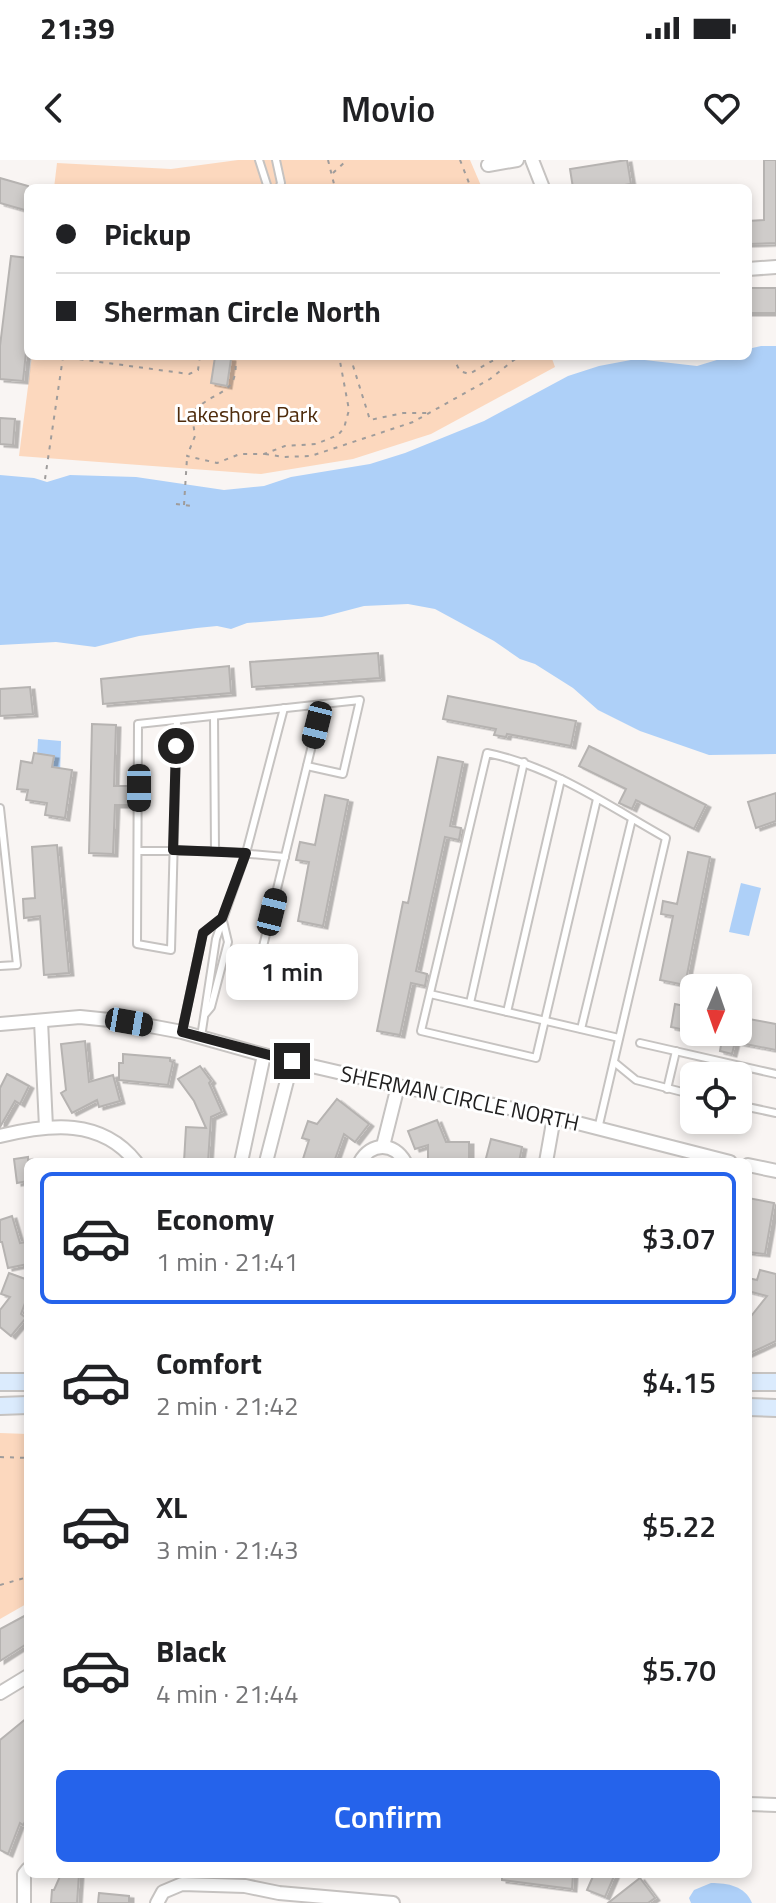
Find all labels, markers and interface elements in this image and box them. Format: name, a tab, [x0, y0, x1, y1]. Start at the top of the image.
text: 21:39	[40, 5, 115, 51]
text: Movio	[341, 81, 435, 136]
icon: back	[32, 86, 76, 130]
icon: heart	[700, 86, 744, 130]
text: Pickup	[104, 211, 191, 257]
text: Sherman Circle North	[104, 288, 381, 334]
park label: Lakeshore Park	[176, 397, 318, 431]
car	[300, 699, 334, 751]
route start	[158, 728, 194, 764]
car	[127, 764, 151, 812]
car	[255, 886, 289, 938]
callout: 1 min	[226, 945, 358, 1001]
text: 1 min	[261, 952, 323, 991]
north arrow	[680, 974, 752, 1046]
map controls	[680, 974, 752, 1134]
car	[103, 1006, 155, 1038]
route end	[274, 1043, 310, 1079]
street label: SHERMAN CIRCLE NORTH	[337, 1056, 583, 1140]
button: locate	[680, 1062, 752, 1134]
text: Economy	[156, 1196, 274, 1242]
icon: car	[60, 1202, 132, 1274]
text: $3.07	[642, 1215, 716, 1261]
text: 1 min · 21:41	[156, 1242, 299, 1281]
text: Comfort	[156, 1340, 262, 1386]
icon: car	[60, 1346, 132, 1418]
text: $4.15	[642, 1359, 716, 1405]
text: 2 min · 21:42	[156, 1386, 299, 1425]
text: XL	[156, 1484, 187, 1530]
icon: car	[60, 1490, 132, 1562]
text: $5.22	[642, 1503, 716, 1549]
text: 3 min · 21:43	[156, 1530, 299, 1569]
text: Black	[156, 1628, 227, 1674]
icon: car	[60, 1634, 132, 1706]
text: $5.70	[642, 1647, 716, 1693]
text: 4 min · 21:44	[156, 1674, 299, 1713]
button: Confirm	[56, 1770, 720, 1862]

